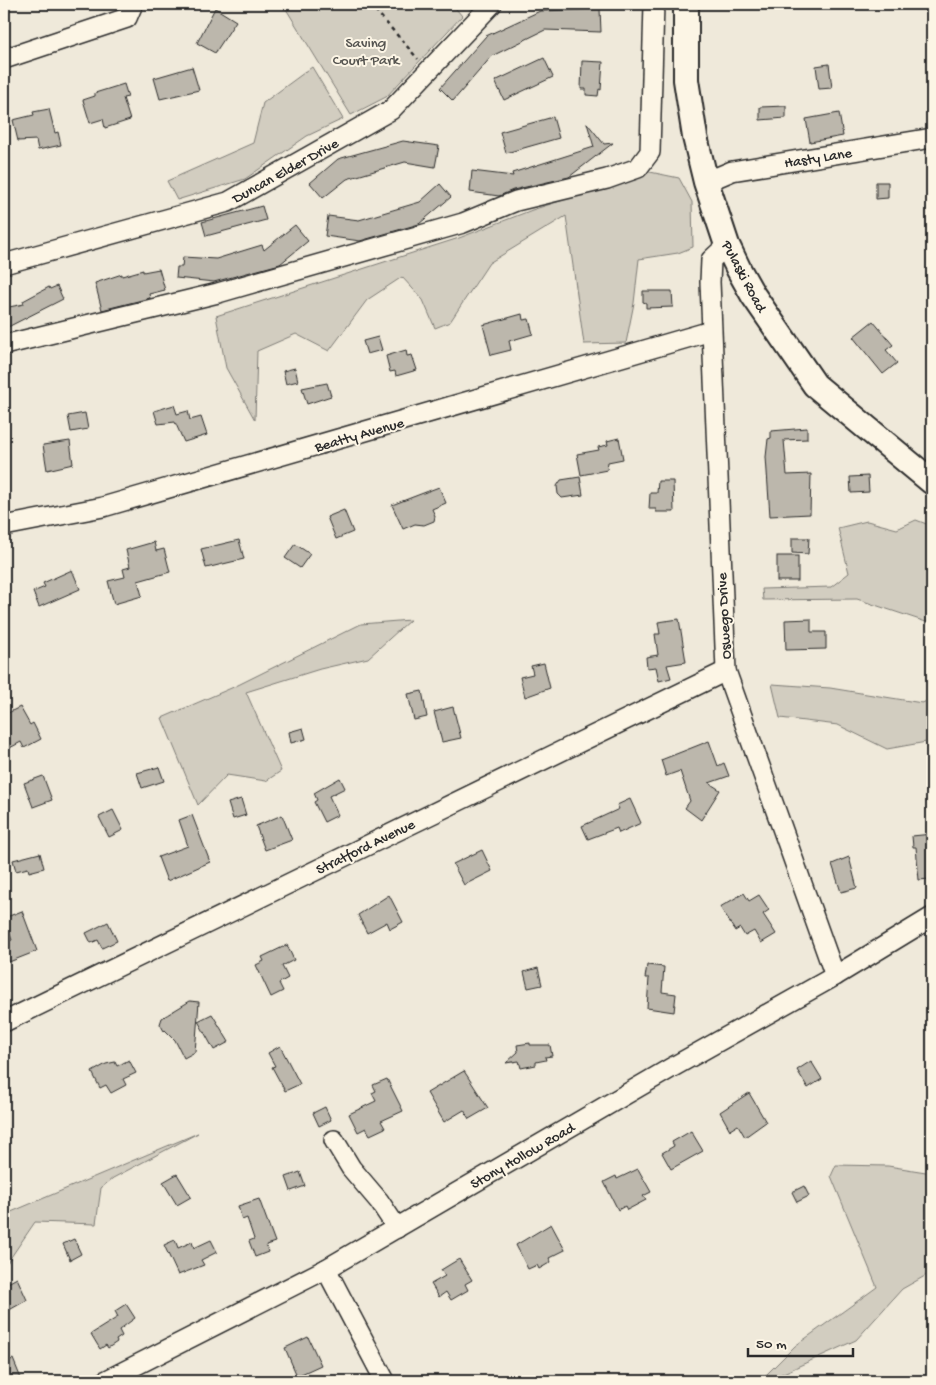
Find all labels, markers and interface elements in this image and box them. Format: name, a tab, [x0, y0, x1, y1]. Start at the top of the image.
park label: Saving Court Park	[333, 35, 401, 70]
street label: Duncan Elder Drive	[229, 135, 342, 209]
street label: Hasty Lane	[783, 145, 854, 173]
street label: Pulaski Road	[716, 237, 770, 317]
street label: Beatty Avenue	[312, 415, 407, 458]
street label: Oswego Drive	[714, 572, 736, 660]
street label: Stratford Avenue	[313, 816, 419, 880]
street label: Stony Hollow Road	[468, 1119, 579, 1194]
scale bar	[748, 1325, 854, 1357]
text: 50 m	[756, 1336, 787, 1354]

